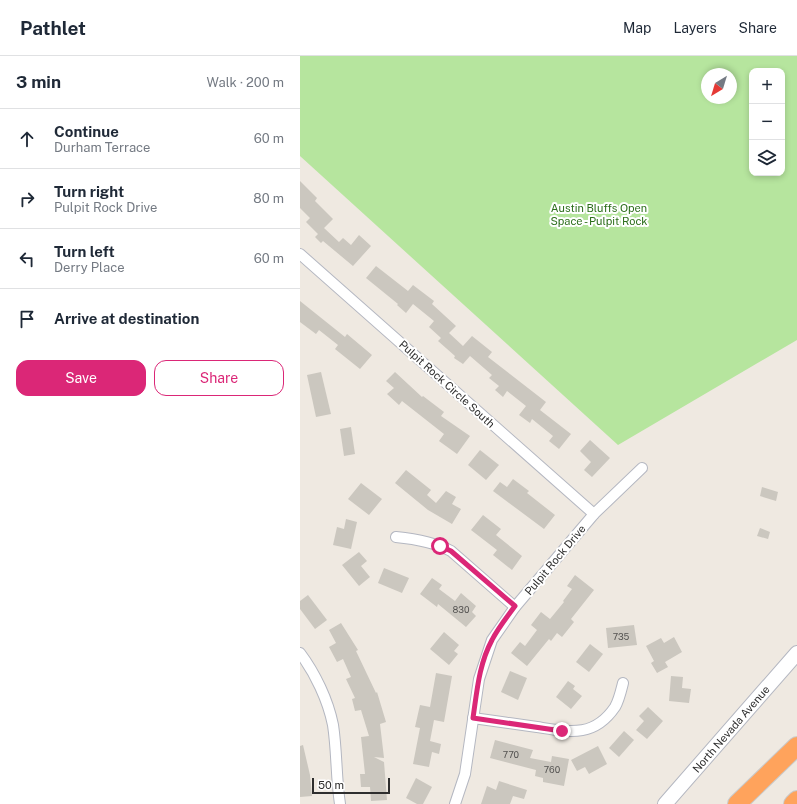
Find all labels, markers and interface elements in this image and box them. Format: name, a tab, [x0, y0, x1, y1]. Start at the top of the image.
text: Pathlet	[20, 17, 86, 39]
text: Map	[623, 20, 651, 36]
text: Layers	[673, 20, 717, 36]
text: Share	[739, 20, 777, 36]
north arrow	[701, 68, 737, 104]
map controls	[749, 68, 785, 176]
button: +	[749, 68, 785, 104]
text: 3 min	[16, 72, 61, 92]
text: Walk · 200 m	[207, 75, 284, 90]
button: −	[749, 104, 785, 140]
text: Continue	[54, 123, 119, 140]
icon: ahead	[16, 128, 38, 150]
text: 60 m	[254, 131, 284, 146]
text: Durham Terrace	[54, 140, 150, 155]
button: layers	[749, 140, 785, 176]
text: Turn right	[54, 183, 124, 200]
icon: right	[16, 188, 38, 210]
text: 80 m	[253, 191, 284, 206]
text: Pulpit Rock Drive	[54, 200, 157, 215]
park label: Austin Bluffs Open Space - Pulpit Rock	[551, 202, 648, 227]
text: Turn left	[54, 243, 115, 260]
icon: left	[16, 248, 38, 270]
text: 60 m	[254, 251, 284, 266]
text: Derry Place	[54, 260, 125, 275]
icon: arrive	[16, 308, 38, 330]
text: Arrive at destination	[54, 310, 199, 327]
street label: Pulpit Rock Circle South	[397, 338, 497, 430]
button: Save	[16, 360, 146, 396]
button: Share	[154, 360, 284, 396]
street label: Pulpit Rock Drive	[522, 523, 588, 597]
route start	[431, 537, 449, 555]
house number: 830	[453, 604, 470, 615]
house number: 735	[613, 631, 630, 642]
street label: North Nevada Avenue	[690, 683, 772, 775]
route end	[553, 722, 571, 740]
house number: 770	[503, 749, 520, 760]
house number: 760	[544, 764, 561, 775]
scale bar	[312, 776, 390, 795]
text: 50 m	[318, 779, 344, 791]

